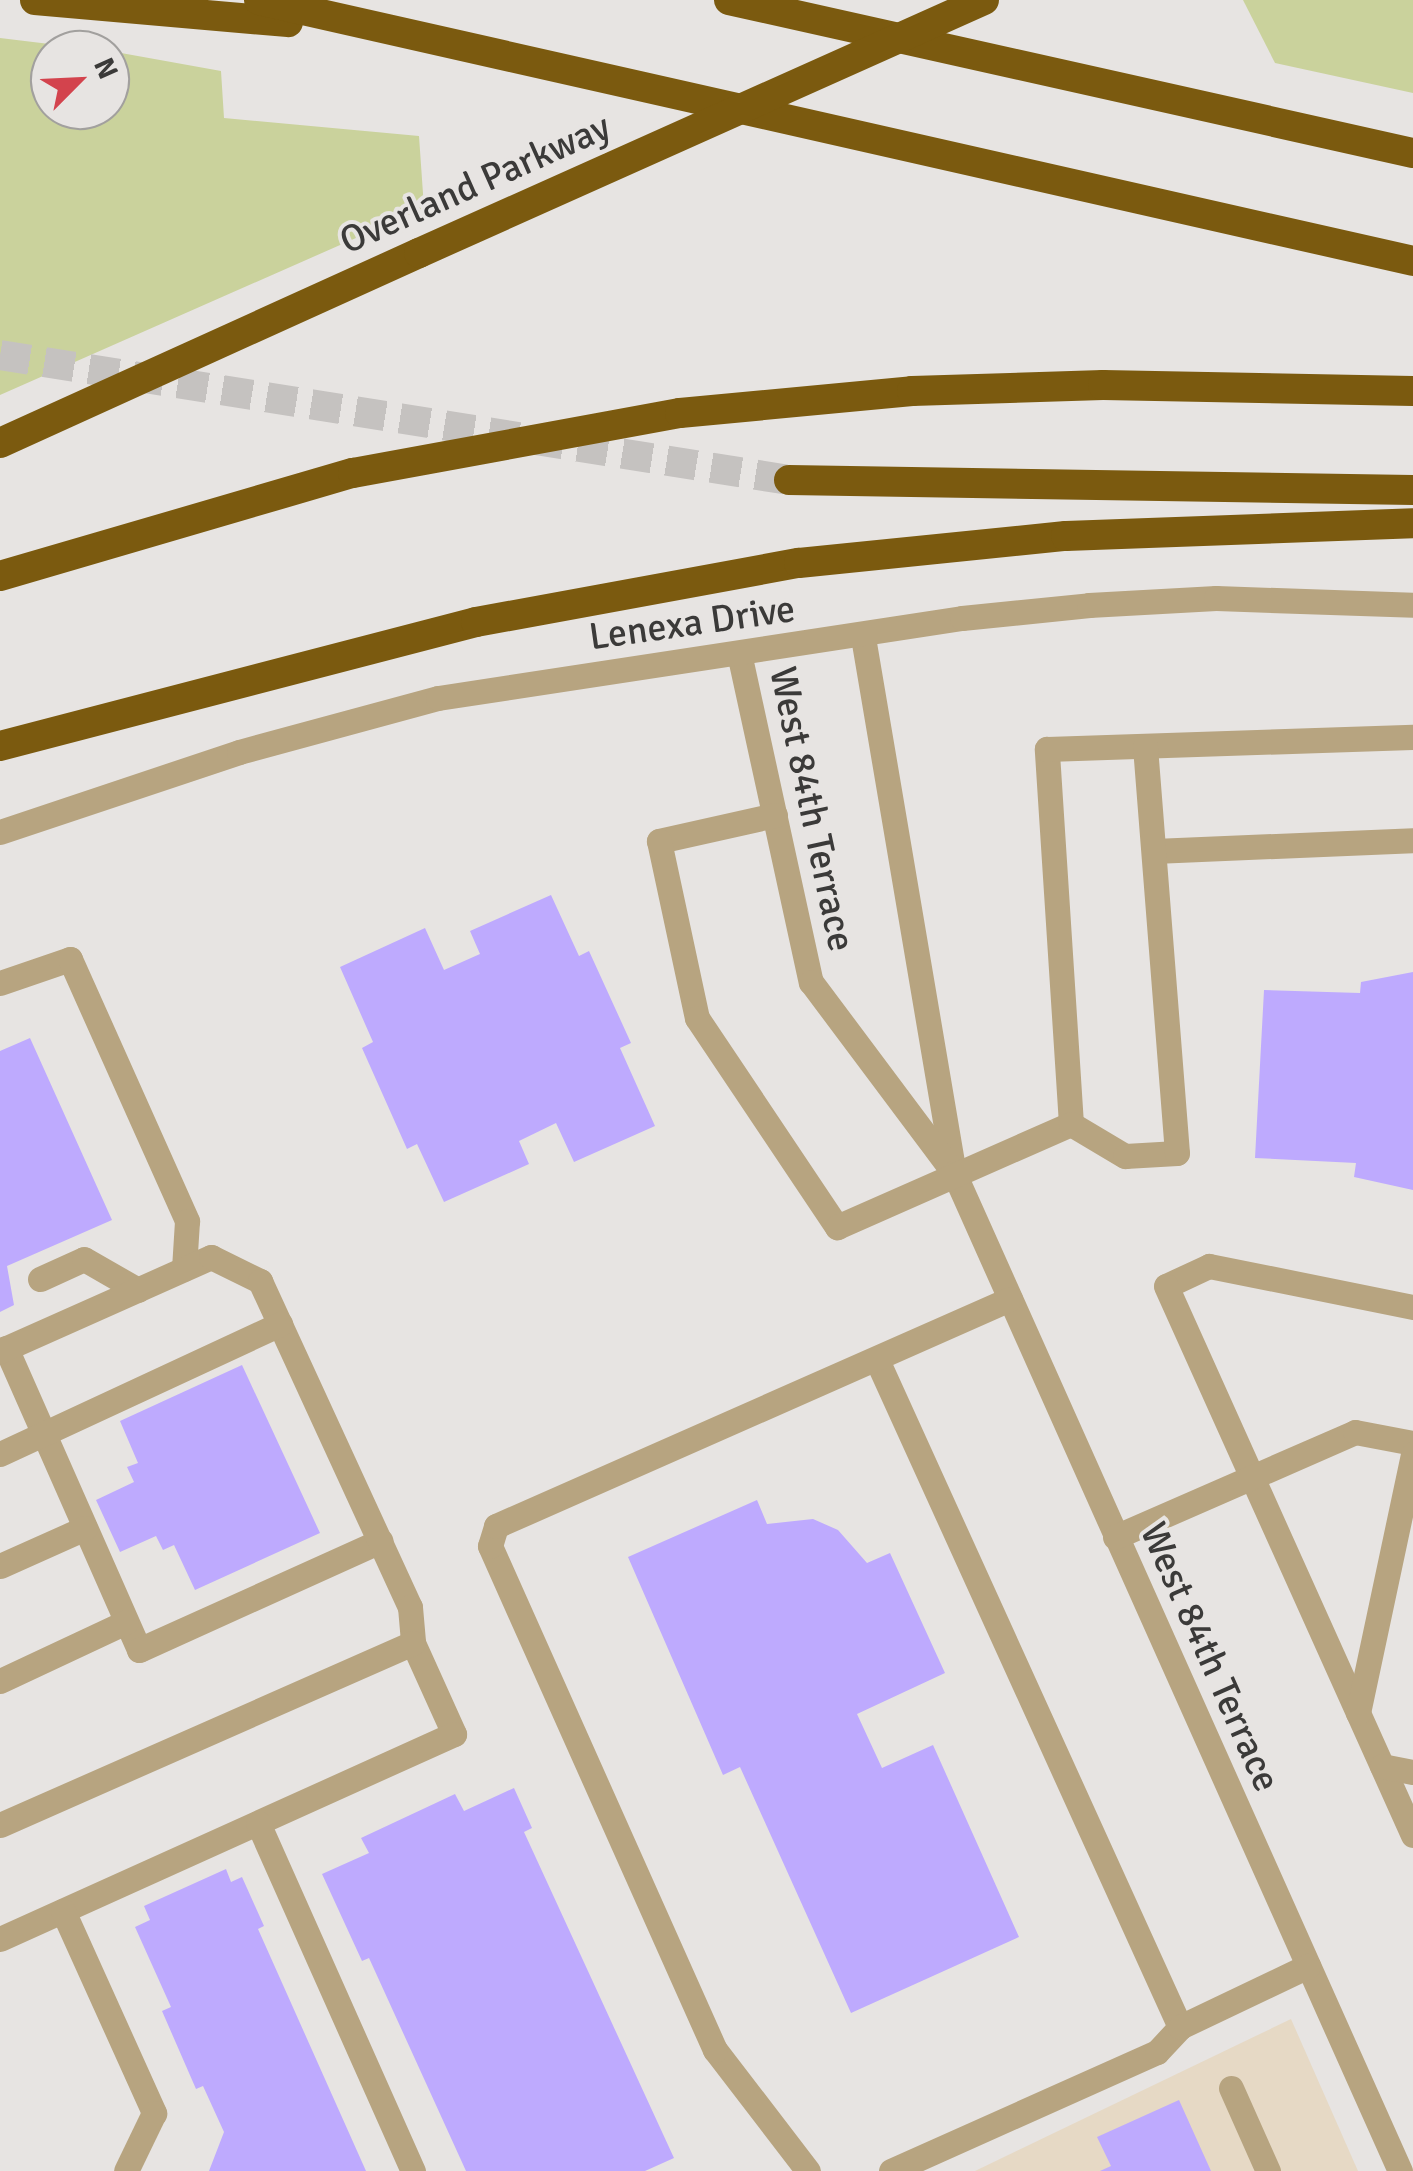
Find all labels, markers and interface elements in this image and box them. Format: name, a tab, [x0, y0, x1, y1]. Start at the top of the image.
north arrow	[30, 30, 130, 130]
text: N	[86, 53, 125, 84]
street label: Overland Parkway	[333, 104, 617, 264]
street label: Lenexa Drive	[586, 586, 798, 660]
street label: West 84th Terrace	[760, 663, 864, 955]
street label: West 84th Terrace	[1130, 1515, 1290, 1799]

